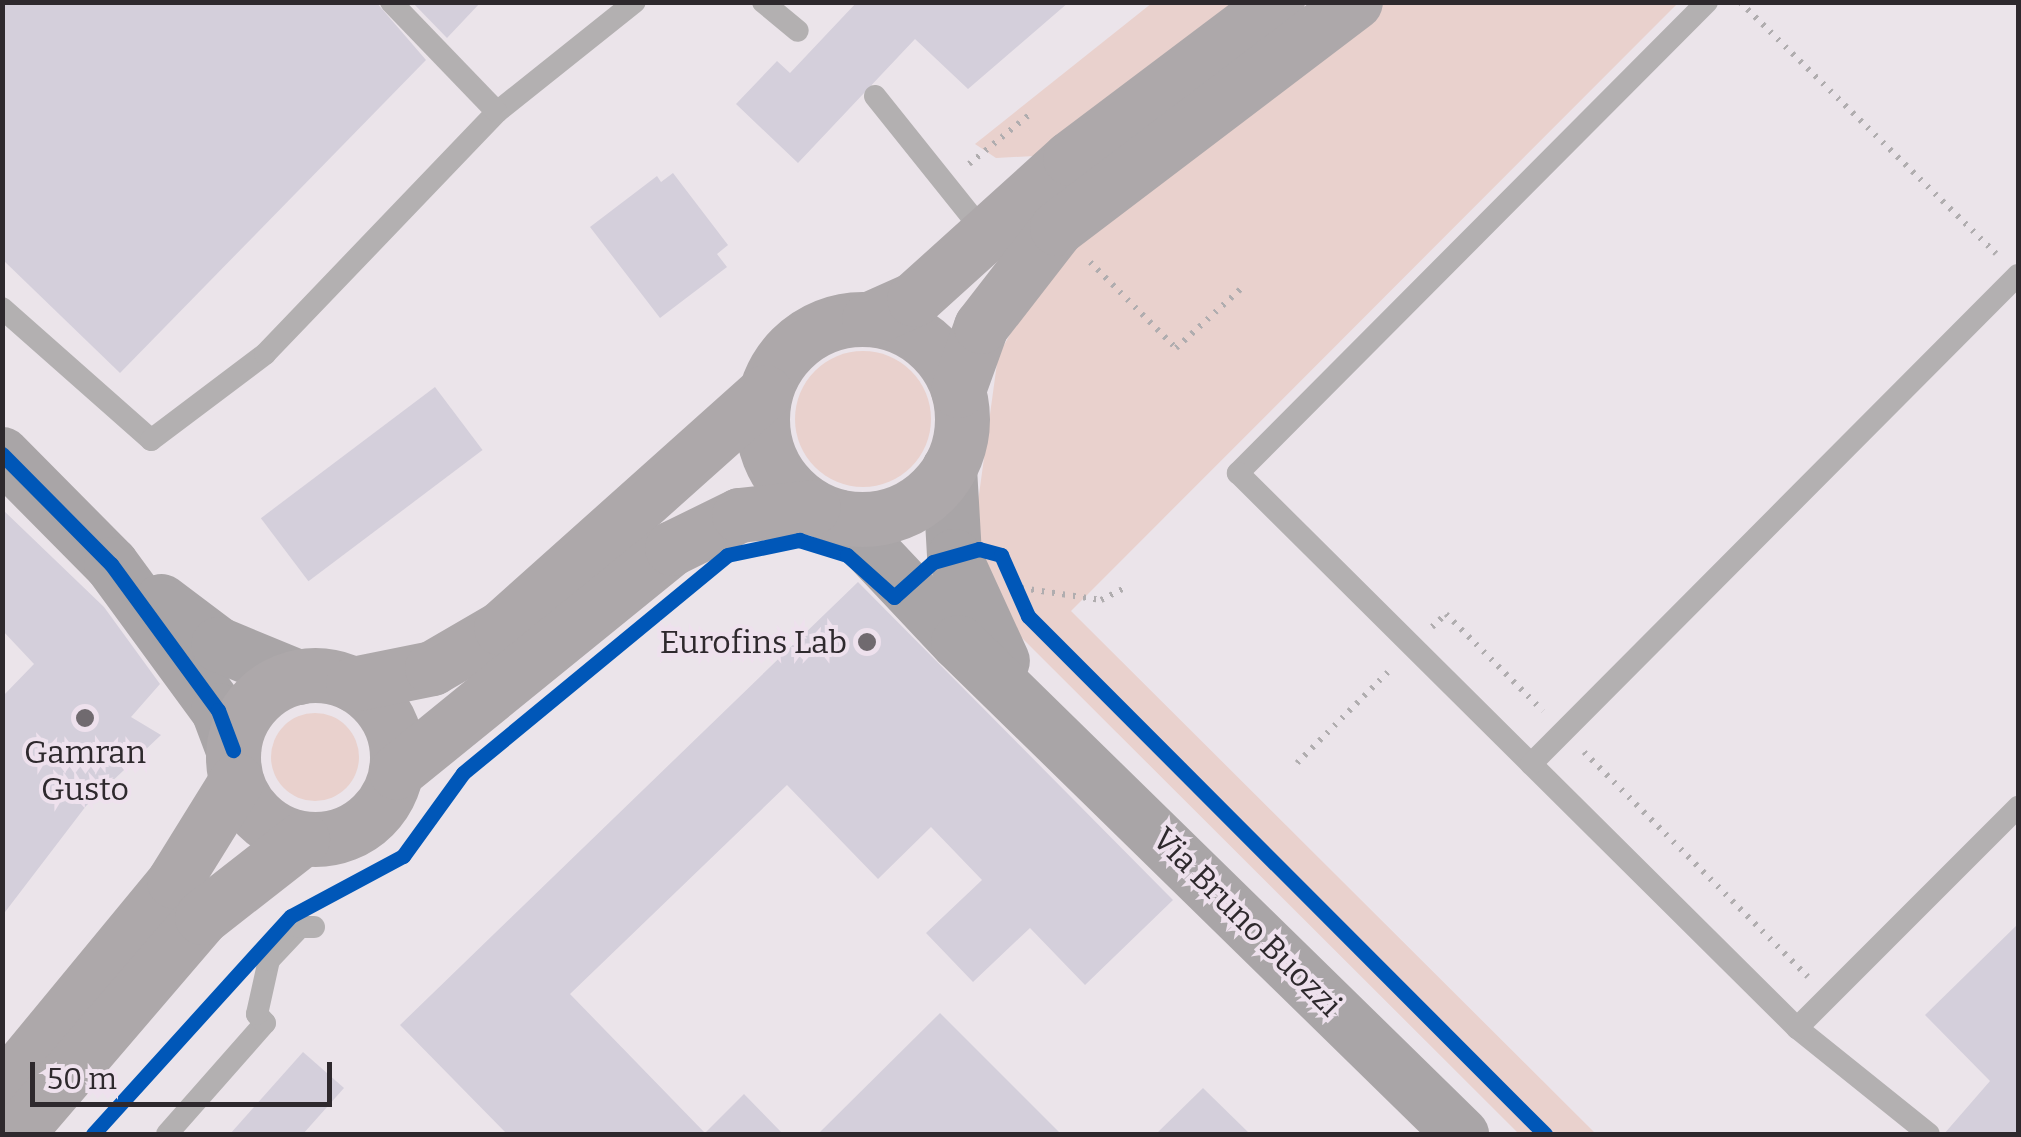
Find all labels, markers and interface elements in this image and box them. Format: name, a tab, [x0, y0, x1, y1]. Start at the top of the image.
place label: Eurofins Lab	[660, 623, 847, 661]
marker: Eurofins Lab	[856, 631, 878, 653]
marker: Gamran Gusto	[74, 707, 96, 729]
place label: Gamran Gusto	[24, 734, 146, 809]
street label: Via Bruno Buozzi	[1145, 820, 1349, 1024]
scale bar	[35, 1042, 338, 1104]
text: 50 m	[47, 1061, 117, 1097]

